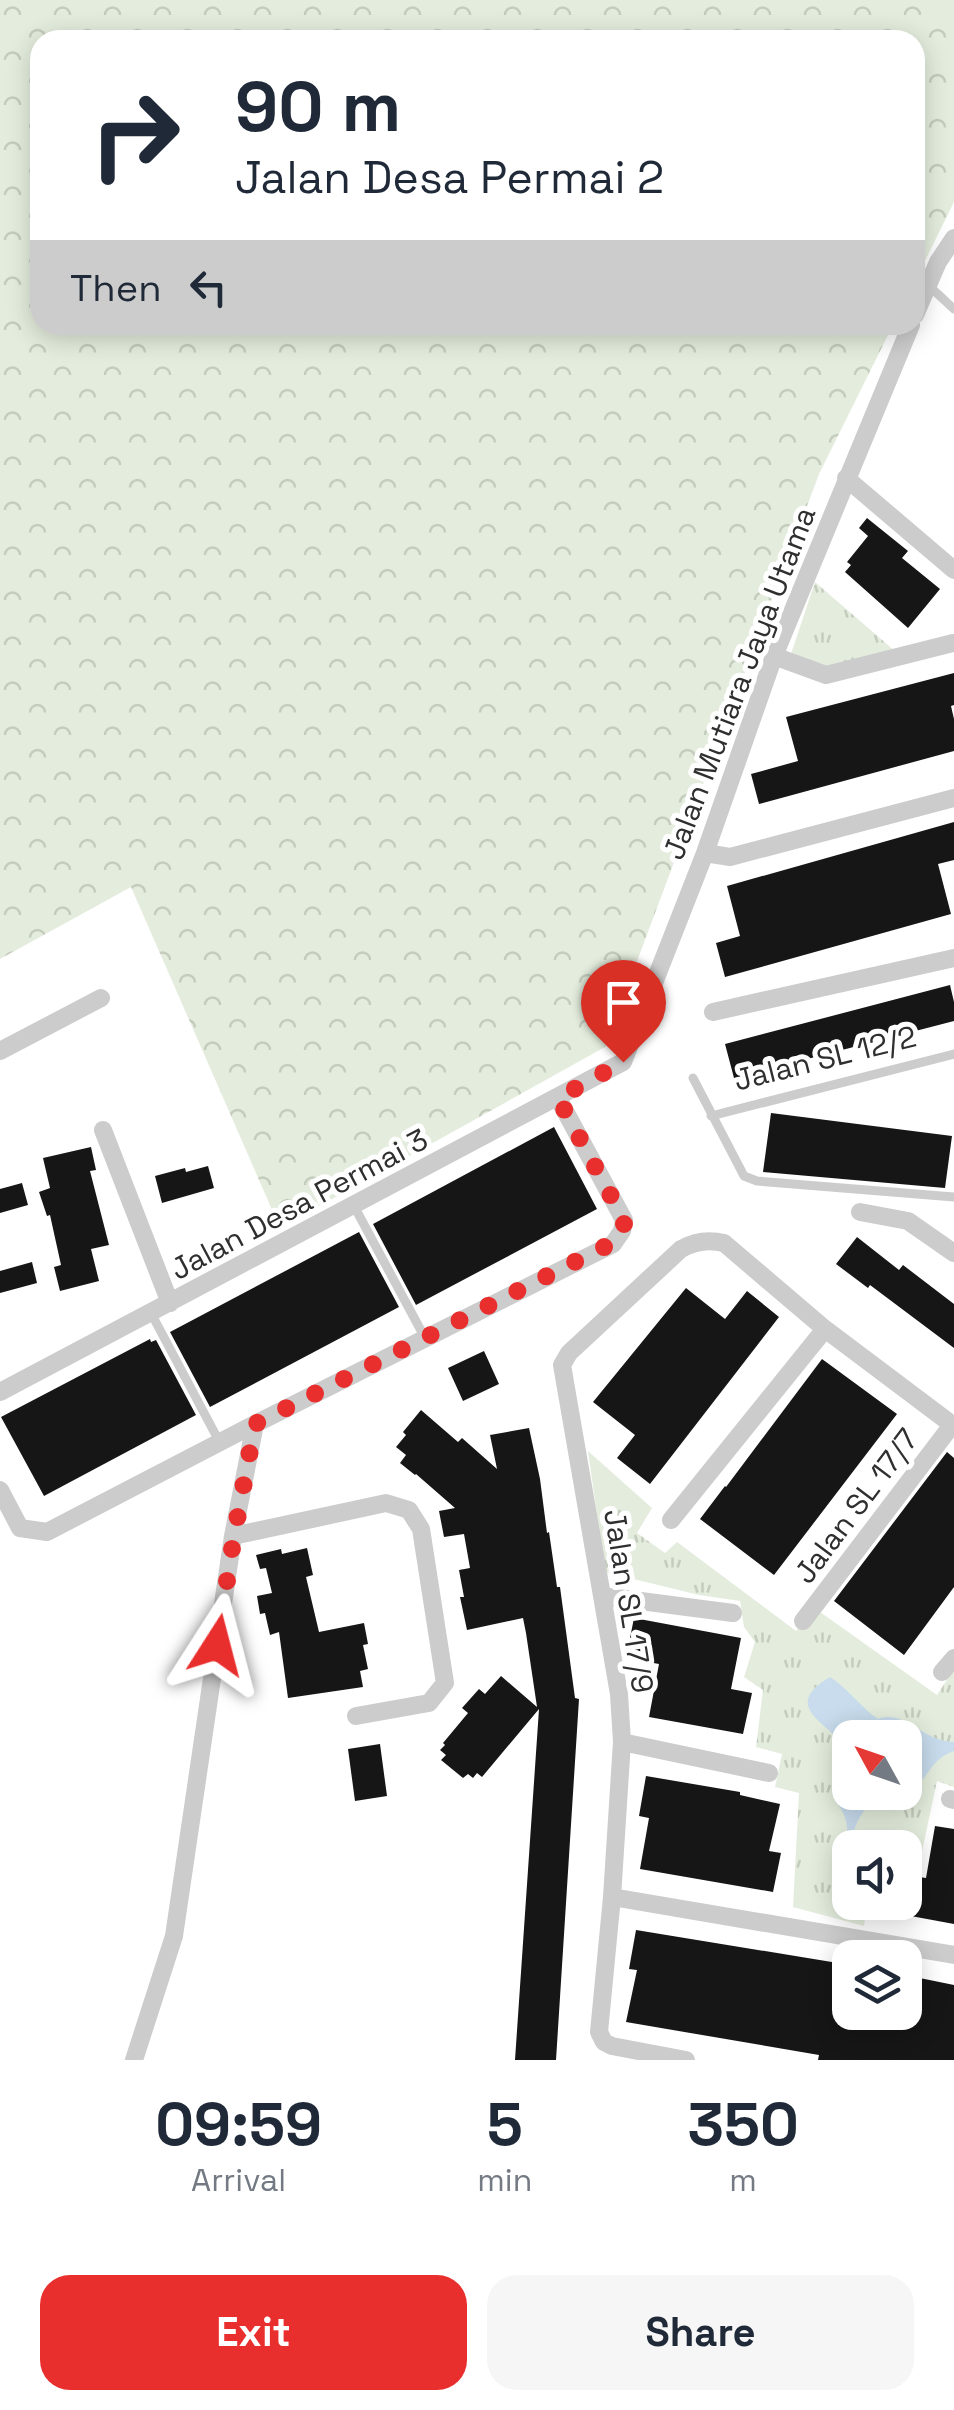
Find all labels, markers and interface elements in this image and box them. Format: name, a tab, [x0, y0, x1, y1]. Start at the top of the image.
text: 90 m	[235, 62, 401, 151]
icon: right	[70, 70, 200, 200]
text: Jalan Desa Permai 2	[235, 149, 664, 206]
icon: left	[181, 260, 236, 315]
text: Then	[70, 264, 161, 312]
street label: Jalan Mutiara Jaya Utama	[654, 501, 824, 865]
pin	[581, 960, 666, 1063]
icon: arrive	[596, 975, 651, 1030]
street label: Jalan SL 12/2	[730, 1017, 920, 1099]
street label: Jalan Desa Permai 3	[164, 1120, 434, 1288]
street label: Jalan SL 17/7	[785, 1421, 927, 1591]
street label: Jalan SL 17/9	[595, 1506, 663, 1696]
position arrow	[165, 1593, 269, 1697]
north arrow	[832, 1720, 922, 1810]
map controls	[832, 1720, 922, 2030]
button: sound	[832, 1830, 922, 1920]
button: layers	[832, 1940, 922, 2030]
text: 09:59	[155, 2086, 322, 2163]
text: 5	[487, 2086, 523, 2163]
text: 350	[687, 2086, 799, 2163]
text: Arrival	[191, 2160, 286, 2200]
text: min	[477, 2160, 532, 2200]
text: m	[729, 2160, 757, 2200]
button: Exit	[40, 2275, 467, 2390]
button: Share	[487, 2275, 914, 2390]

